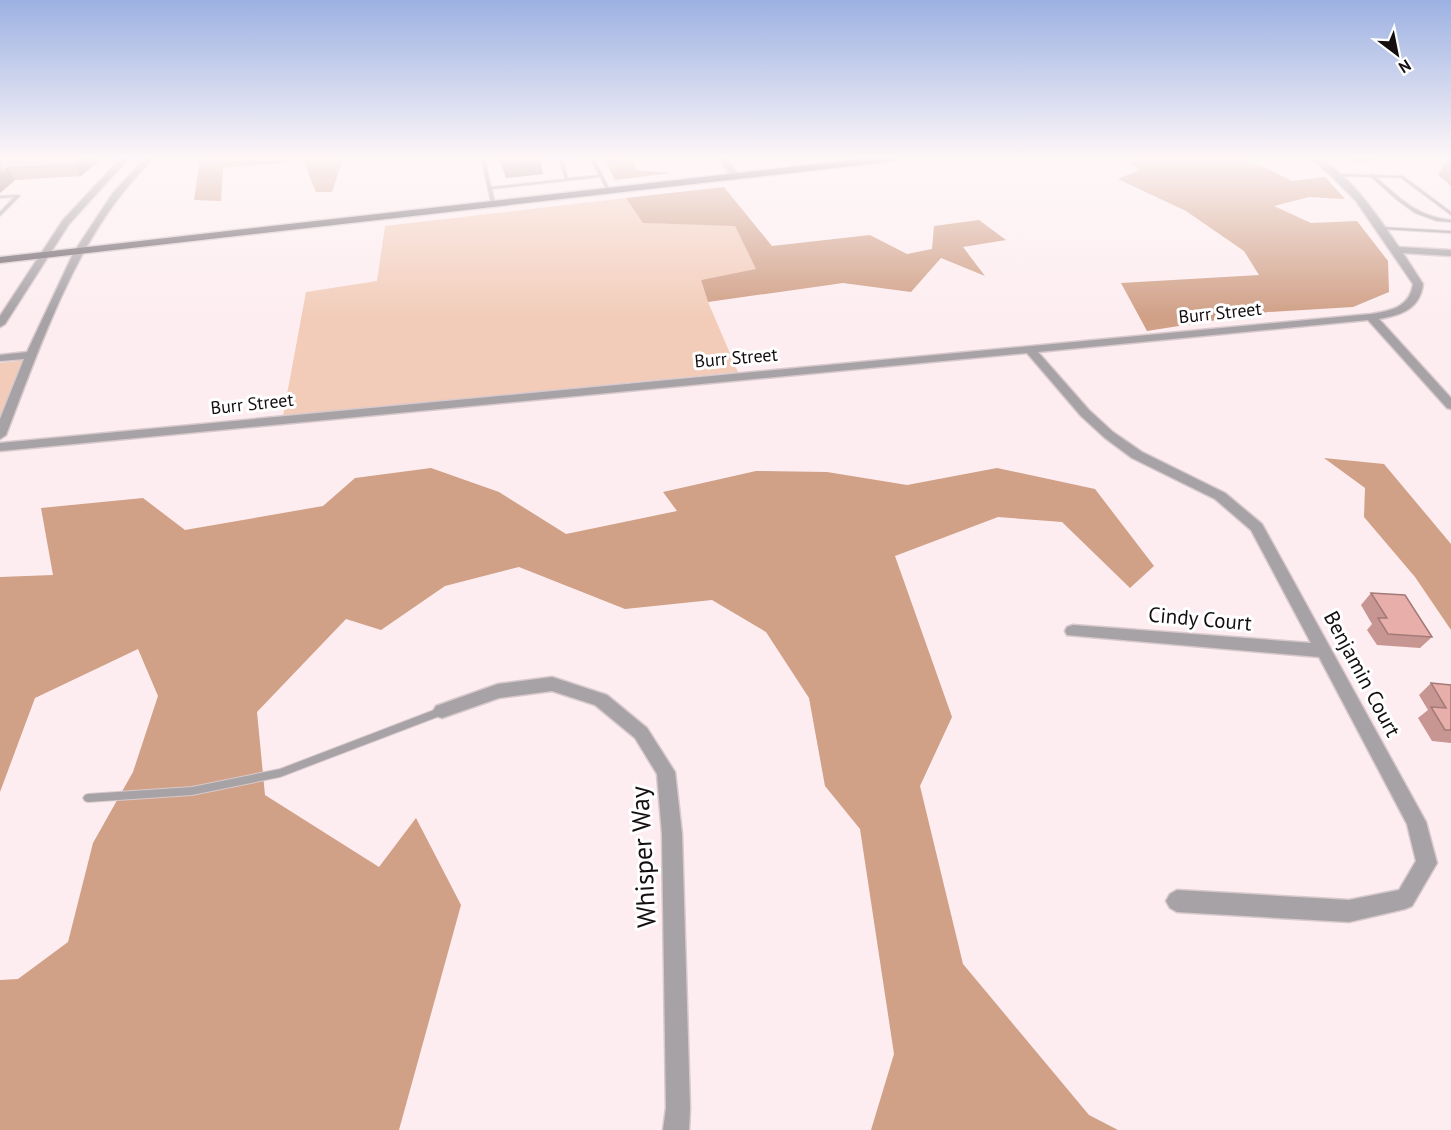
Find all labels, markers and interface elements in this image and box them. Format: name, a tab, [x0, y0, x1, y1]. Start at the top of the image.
north arrow	[1367, 24, 1427, 84]
text: N	[1395, 55, 1415, 78]
street label: Burr Street	[1177, 297, 1263, 328]
street label: Burr Street	[693, 342, 778, 373]
street label: Burr Street	[209, 388, 295, 419]
street label: Cindy Court	[1147, 601, 1253, 636]
street label: Benjamin Court	[1318, 606, 1407, 741]
street label: Whisper Way	[622, 785, 663, 929]

